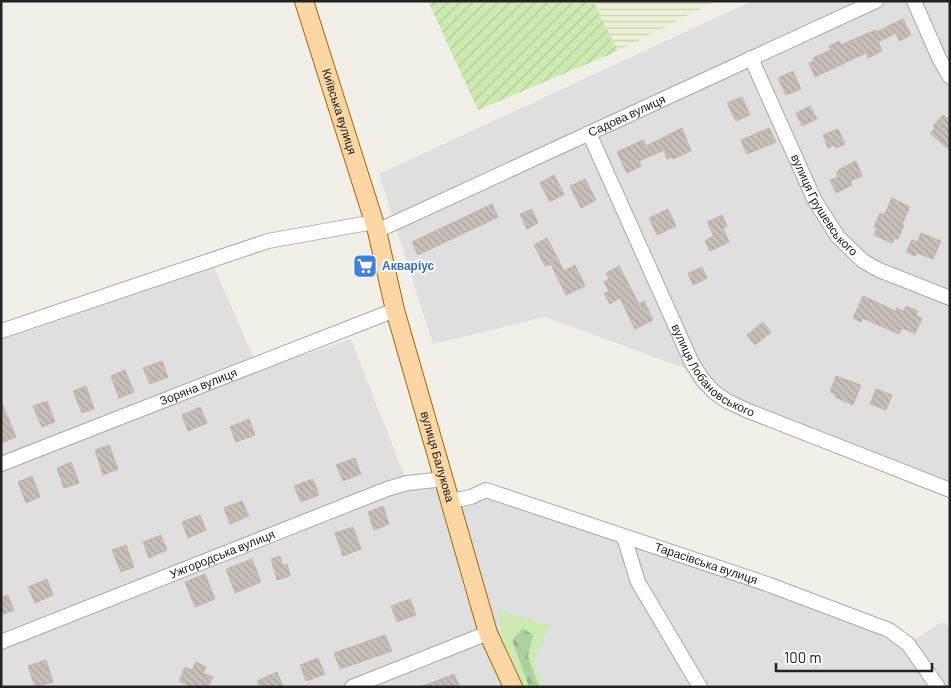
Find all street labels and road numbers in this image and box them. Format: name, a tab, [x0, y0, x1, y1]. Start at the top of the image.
street label: Київська вулиця	[320, 67, 360, 156]
street label: Садова вулиця	[585, 91, 667, 139]
street label: вулиця Грушевського	[789, 152, 861, 258]
street label: вулиця Лобановського	[669, 321, 757, 419]
street label: Зоряна вулиця	[157, 365, 239, 407]
street label: вулиця Балукова	[418, 409, 458, 504]
street label: Ужгородська вулиця	[167, 526, 277, 581]
street label: Тарасівська вулиця	[653, 539, 760, 586]

